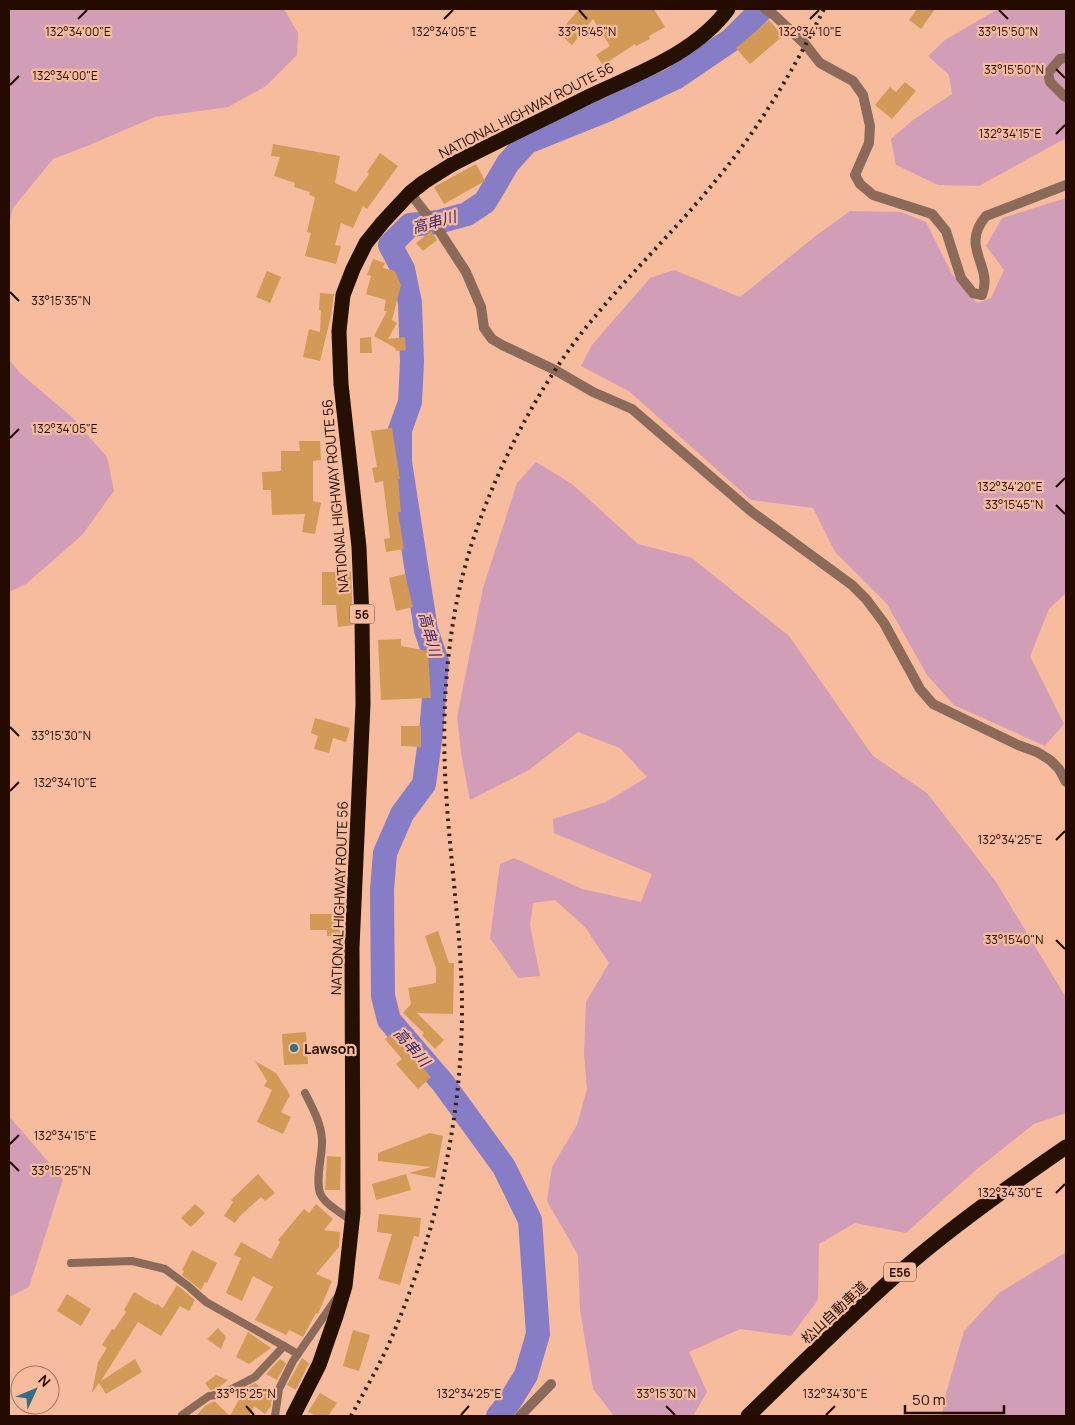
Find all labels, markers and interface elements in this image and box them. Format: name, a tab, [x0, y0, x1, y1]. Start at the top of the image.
text: 132°34'00"E	[45, 23, 111, 40]
text: 132°34'05"E	[411, 23, 477, 40]
text: 33°15'45"N	[558, 23, 616, 40]
text: 132°34'10"E	[778, 23, 842, 40]
text: 33°15'50"N	[978, 23, 1038, 40]
street label: NATIONAL HIGHWAY ROUTE 56	[435, 57, 617, 163]
text: 33°15'50"N	[984, 61, 1044, 78]
text: 132°34'00"E	[32, 67, 98, 84]
text: 132°34'15"E	[979, 125, 1041, 142]
water label: 高串川	[410, 206, 460, 238]
text: 33°15'35"N	[31, 292, 91, 309]
street label: NATIONAL HIGHWAY ROUTE 56	[317, 398, 353, 594]
text: 132°34'05"E	[32, 420, 98, 437]
text: 132°34'20"E	[977, 478, 1043, 495]
text: 33°15'45"N	[985, 496, 1043, 513]
road number: 56	[350, 604, 374, 624]
water label: 高串川	[414, 610, 446, 660]
text: 33°15'30"N	[31, 727, 91, 744]
text: 132°34'10"E	[33, 774, 97, 791]
street label: NATIONAL HIGHWAY ROUTE 56	[326, 801, 352, 995]
text: 132°34'25"E	[978, 831, 1043, 848]
text: 33°15'40"N	[985, 931, 1043, 948]
water label: 高串川	[389, 1023, 436, 1072]
place label: Lawson	[304, 1039, 355, 1058]
marker: Lawson	[288, 1042, 300, 1054]
text: 132°34'15"E	[34, 1127, 96, 1144]
text: 33°15'25"N	[31, 1162, 91, 1179]
text: 132°34'30"E	[978, 1184, 1043, 1201]
road number: E56	[884, 1262, 916, 1282]
street label: 松山自動車道	[797, 1276, 871, 1348]
north arrow	[10, 1365, 60, 1415]
text: N	[34, 1370, 55, 1391]
scale bar	[905, 1382, 1004, 1414]
text: 33°15'25"N	[216, 1385, 276, 1402]
text: 132°34'25"E	[437, 1385, 502, 1402]
text: 33°15'30"N	[636, 1385, 696, 1402]
text: 132°34'30"E	[803, 1385, 868, 1402]
text: 50 m	[912, 1389, 946, 1410]

